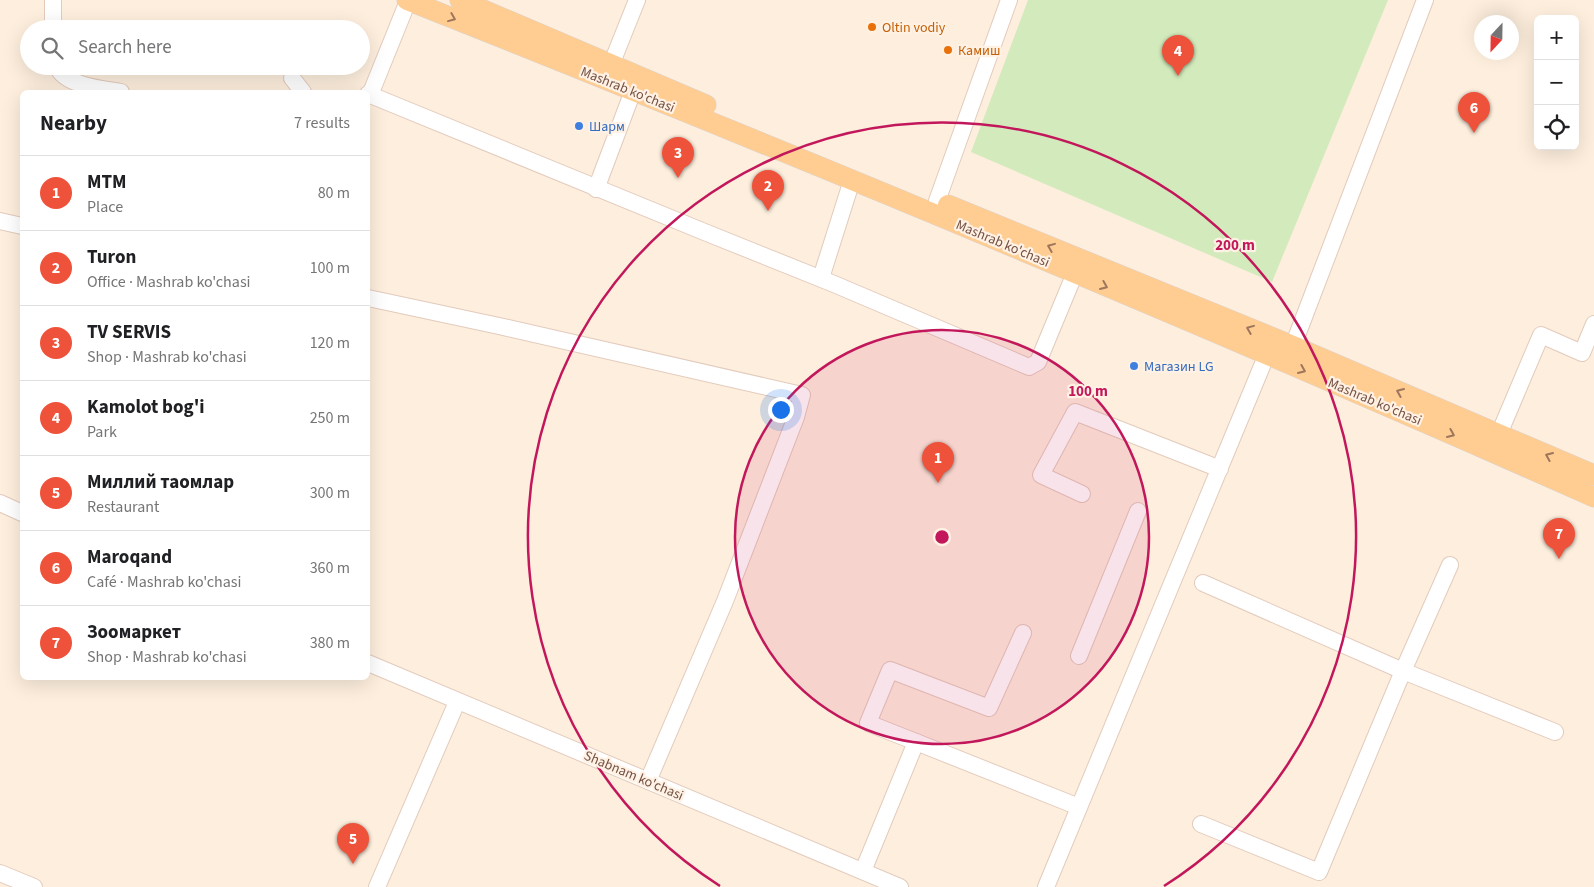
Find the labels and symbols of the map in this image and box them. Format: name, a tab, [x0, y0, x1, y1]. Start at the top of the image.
one-way arrow	[447, 12, 456, 22]
north arrow	[1474, 15, 1519, 60]
place label: Oltin vodiy	[882, 18, 946, 38]
marker: Oltin vodiy	[866, 21, 878, 33]
pin: 4	[1162, 35, 1194, 76]
place label: Камиш	[958, 41, 1000, 61]
marker: Камиш	[942, 44, 954, 56]
street label: Mashrab ko'chasi	[577, 62, 678, 118]
pin: 6	[1458, 92, 1490, 133]
place label: Шарм	[589, 117, 625, 137]
marker: Шарм	[573, 120, 585, 132]
pin: 3	[662, 137, 694, 178]
pin: 2	[752, 170, 784, 211]
street label: Mashrab ko'chasi	[953, 215, 1053, 273]
text: 200 m	[1215, 235, 1255, 256]
one-way arrow	[1047, 243, 1056, 253]
one-way arrow	[1099, 279, 1108, 290]
one-way arrow	[1246, 324, 1255, 335]
place label: Магазин LG	[1144, 357, 1214, 377]
marker: Магазин LG	[1128, 360, 1140, 372]
one-way arrow	[1297, 363, 1306, 374]
street label: Mashrab ko'chasi	[1325, 373, 1425, 431]
text: 100 m	[1068, 381, 1108, 402]
one-way arrow	[1396, 388, 1405, 398]
your location	[768, 397, 794, 423]
one-way arrow	[1446, 428, 1455, 439]
pin: 1	[922, 442, 954, 483]
one-way arrow	[1545, 452, 1554, 463]
pin: 7	[1543, 518, 1575, 559]
centre of rings	[933, 528, 951, 546]
street label: Shabnam ko'chasi	[581, 746, 686, 806]
pin: 5	[337, 823, 369, 864]

